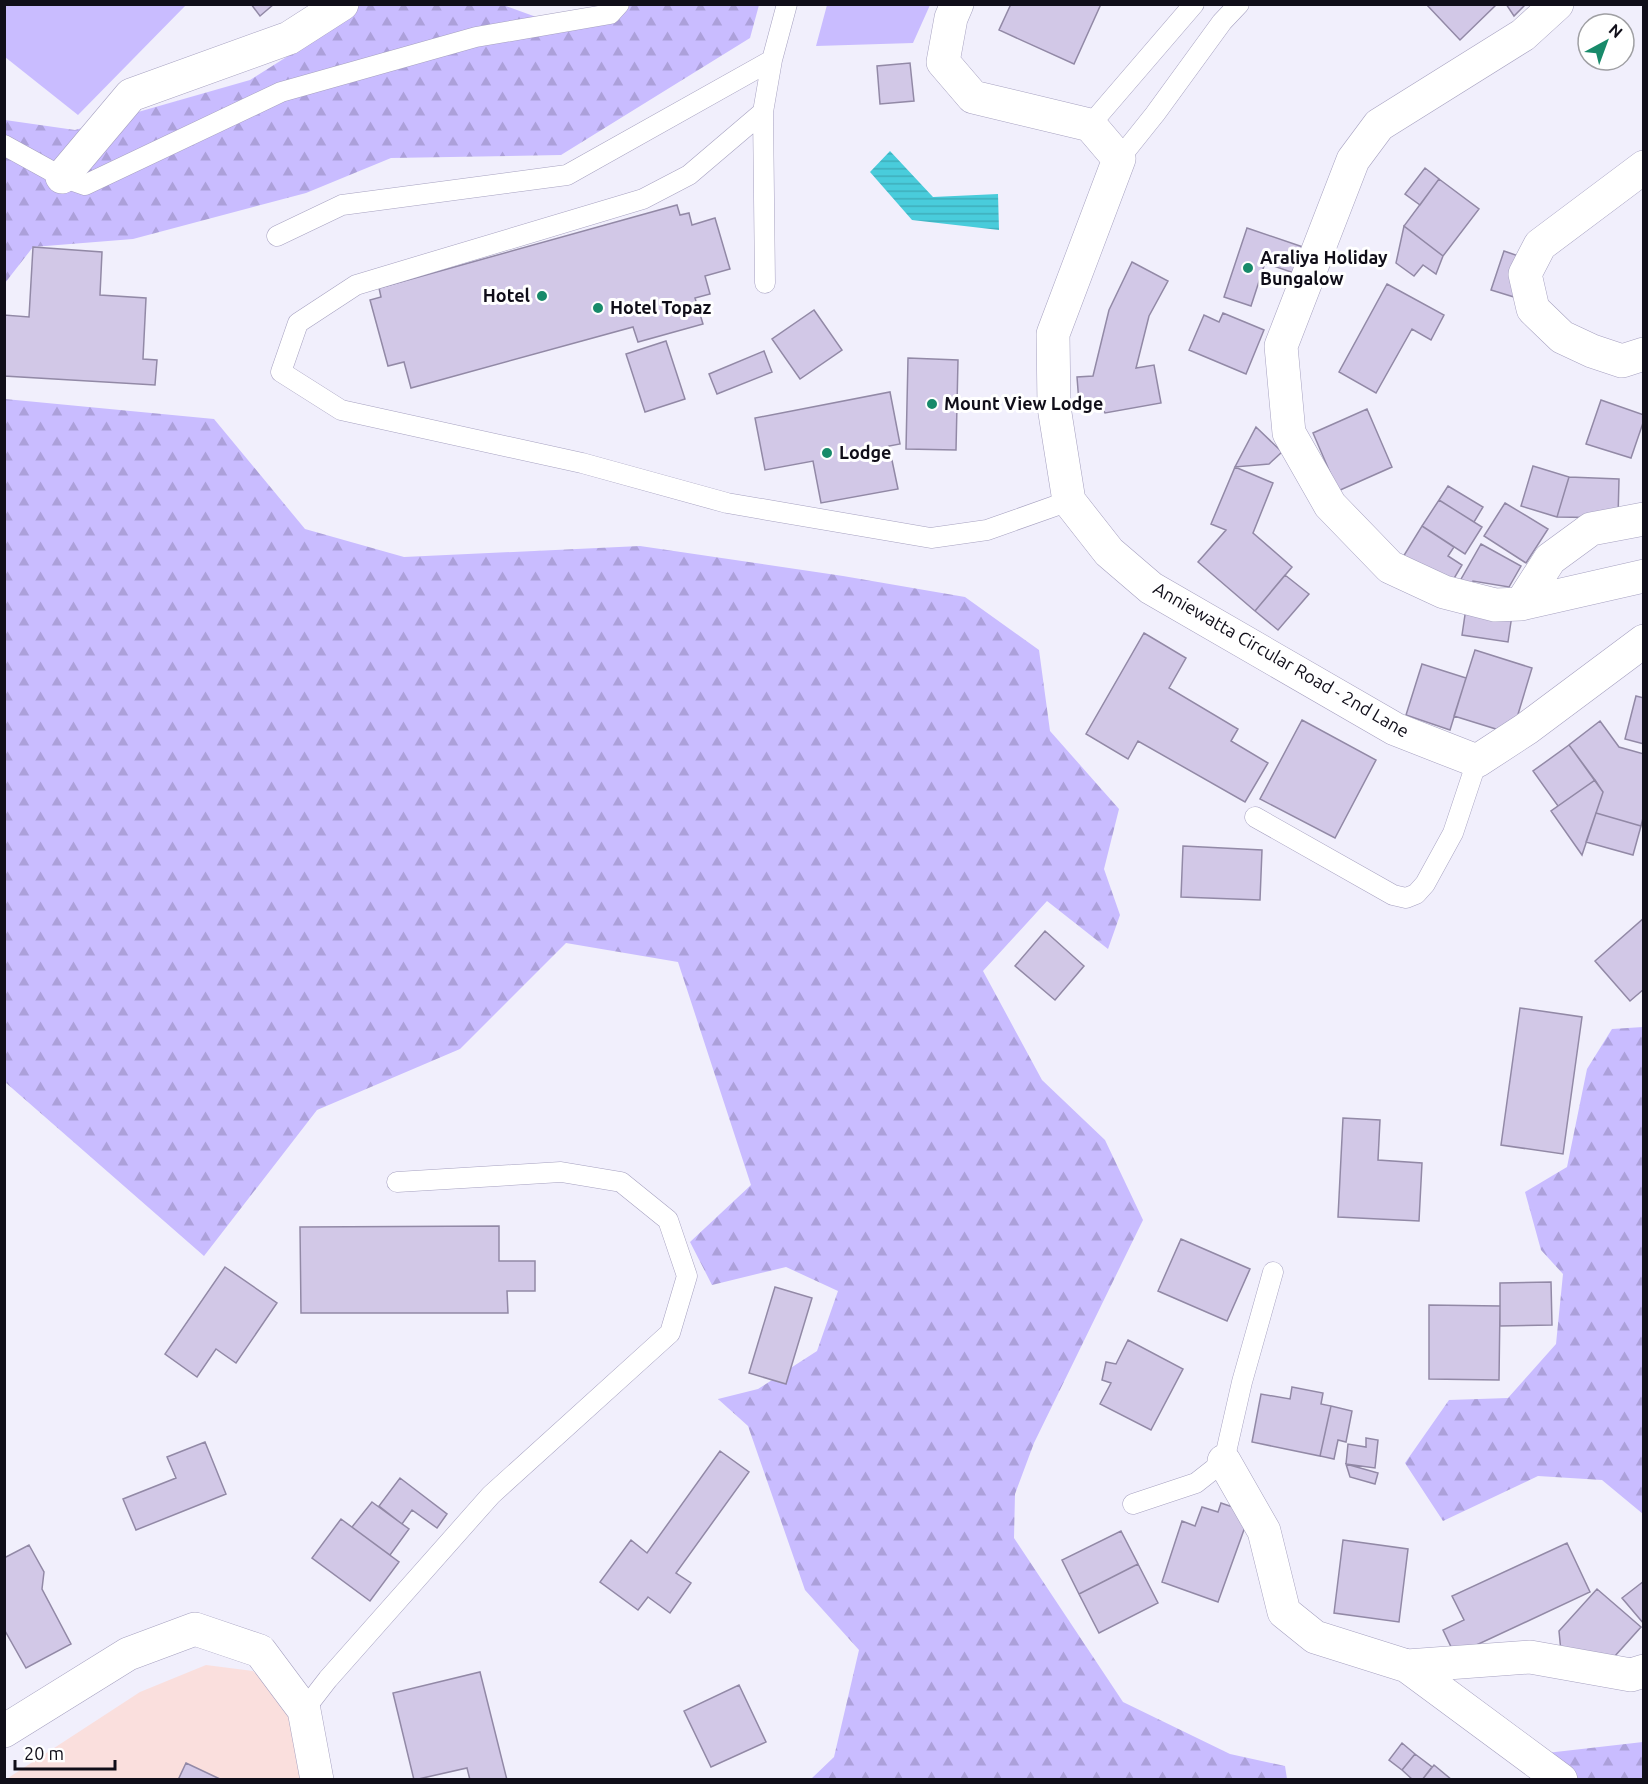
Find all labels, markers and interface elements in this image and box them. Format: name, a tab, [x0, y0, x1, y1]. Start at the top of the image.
north arrow	[1576, 12, 1636, 72]
text: N	[1605, 20, 1626, 41]
place label: Araliya Holiday Bungalow	[1260, 247, 1388, 288]
marker: Araliya Holiday Bungalow	[1241, 261, 1255, 275]
place label: Hotel	[483, 285, 531, 305]
marker: Hotel	[535, 289, 549, 303]
place label: Hotel Topaz	[610, 297, 711, 317]
marker: Hotel Topaz	[591, 301, 605, 315]
place label: Mount View Lodge	[944, 393, 1103, 413]
marker: Mount View Lodge	[925, 397, 939, 411]
place label: Lodge	[839, 442, 892, 462]
marker: Lodge	[820, 446, 834, 460]
street label: Anniewatta Circular Road - 2nd Lane	[1150, 578, 1413, 741]
scale bar	[15, 1733, 116, 1771]
text: 20 m	[24, 1743, 64, 1763]

